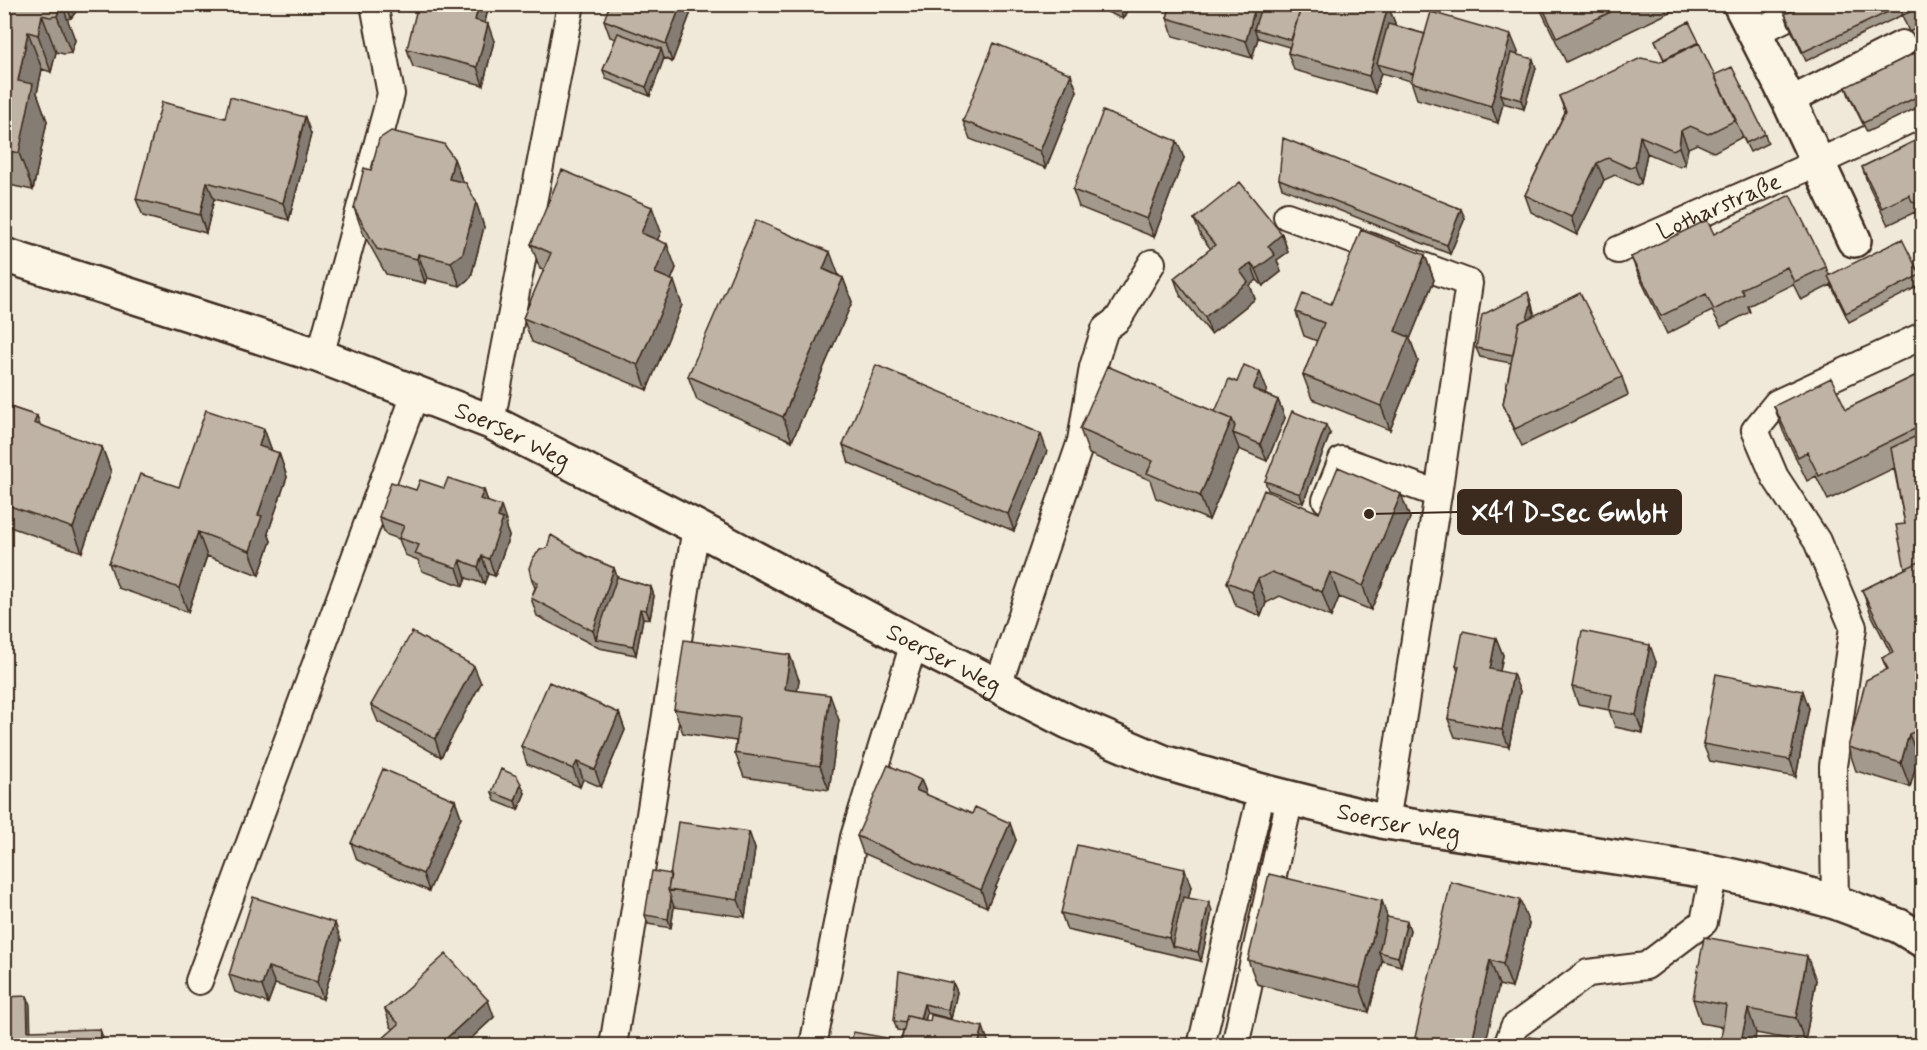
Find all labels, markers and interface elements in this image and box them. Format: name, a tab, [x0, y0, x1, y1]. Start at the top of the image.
street label: Lotharstraße	[1653, 167, 1786, 248]
street label: Soerser Weg	[450, 395, 575, 479]
callout: X41 D-Sec GmbH	[1458, 490, 1681, 534]
text: X41 D-Sec GmbH	[1472, 497, 1669, 531]
street label: Soerser Weg	[881, 617, 1006, 704]
street label: Soerser Weg	[1334, 796, 1462, 852]

